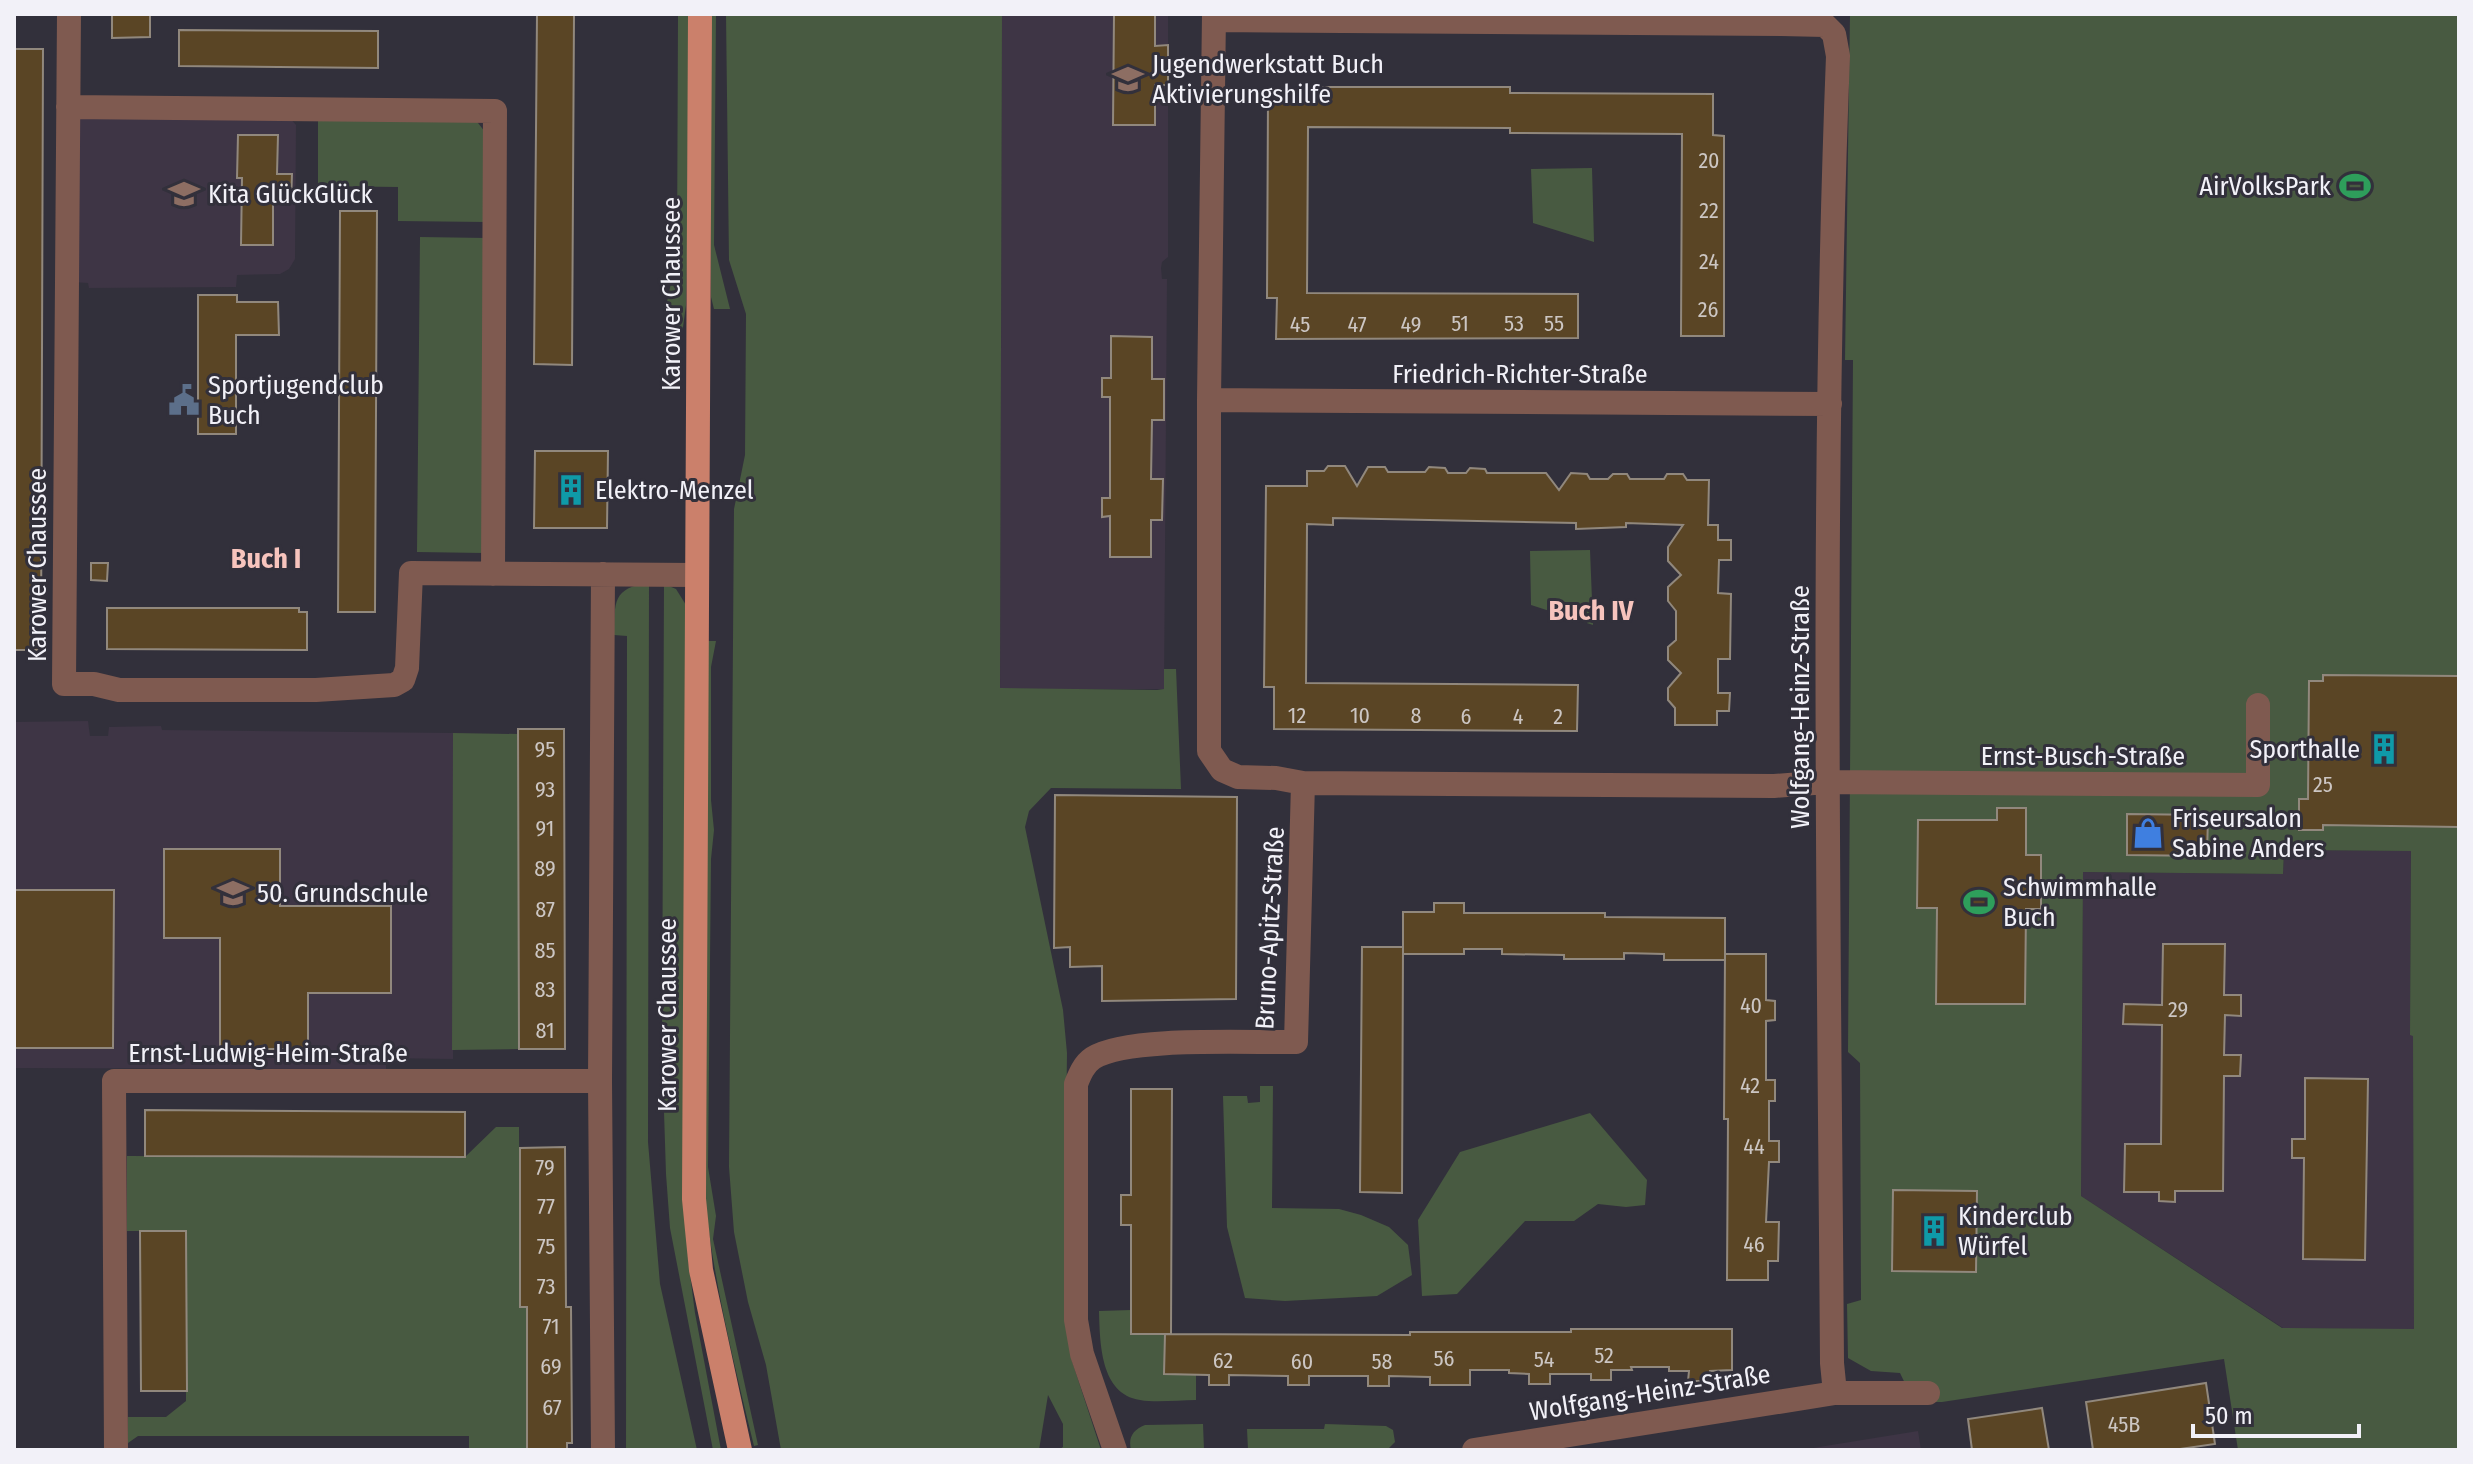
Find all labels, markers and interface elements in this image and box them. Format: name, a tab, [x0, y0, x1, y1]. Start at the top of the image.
place label: Jugendwerkstatt Buch Aktivierungshilfe	[1152, 49, 1384, 110]
school or university icon: Jugendwerkstatt Buch Aktivierungshilfe	[1111, 62, 1145, 96]
house number: 20	[1698, 147, 1720, 174]
sports icon: AirVolksPark	[2338, 169, 2372, 203]
place label: AirVolksPark	[2199, 171, 2332, 202]
school or university icon: Kita GlückGlück	[167, 177, 201, 211]
place label: Kita GlückGlück	[208, 179, 374, 210]
street label: Karower Chaussee	[656, 197, 687, 391]
house number: 22	[1699, 197, 1719, 224]
house number: 24	[1699, 248, 1719, 275]
house number: 26	[1698, 296, 1718, 323]
house number: 51	[1451, 310, 1469, 337]
house number: 53	[1504, 310, 1524, 337]
house number: 55	[1544, 310, 1564, 337]
house number: 45	[1290, 311, 1310, 338]
house number: 47	[1347, 311, 1367, 338]
house number: 49	[1401, 311, 1421, 338]
street label: Friedrich-Richter-Straße	[1392, 359, 1648, 390]
place label: Sportjugendclub Buch	[208, 370, 384, 431]
public building icon: Sportjugendclub Buch	[167, 383, 201, 417]
street label: Karower Chaussee	[22, 468, 53, 662]
building icon: Elektro-Menzel	[554, 473, 588, 507]
place label: Elektro-Menzel	[595, 475, 754, 506]
district label: Buch I	[231, 542, 301, 575]
street label: Wolfgang-Heinz-Straße	[1785, 585, 1816, 829]
district label: Buch IV	[1548, 594, 1635, 627]
house number: 12	[1288, 702, 1306, 729]
house number: 10	[1350, 702, 1370, 729]
house number: 8	[1410, 702, 1422, 729]
house number: 6	[1461, 703, 1472, 730]
house number: 4	[1513, 703, 1524, 730]
house number: 2	[1553, 703, 1563, 730]
building icon: Sporthalle	[2367, 732, 2401, 766]
place label: Sporthalle	[2249, 734, 2360, 765]
house number: 95	[535, 736, 555, 763]
street label: Ernst-Busch-Straße	[1981, 741, 2185, 772]
house number: 25	[2313, 771, 2333, 798]
house number: 93	[535, 776, 555, 803]
place label: Friseursalon Sabine Anders	[2172, 803, 2325, 864]
house number: 91	[536, 815, 554, 842]
shop icon: Friseursalon Sabine Anders	[2131, 816, 2165, 850]
street label: Bruno-Apitz-Straße	[1249, 826, 1291, 1030]
house number: 89	[534, 855, 556, 882]
place label: Schwimmhalle Buch	[2003, 872, 2157, 933]
school or university icon: 50. Grundschule	[216, 876, 250, 910]
place label: 50. Grundschule	[257, 878, 428, 909]
sports icon: Schwimmhalle Buch	[1962, 885, 1996, 919]
house number: 87	[535, 896, 555, 923]
street label: Karower Chaussee	[652, 918, 683, 1112]
house number: 85	[534, 937, 556, 964]
house number: 83	[535, 976, 555, 1003]
house number: 40	[1740, 992, 1762, 1019]
house number: 29	[2168, 996, 2188, 1023]
house number: 81	[535, 1017, 555, 1044]
street label: Ernst-Ludwig-Heim-Straße	[128, 1038, 408, 1069]
house number: 42	[1740, 1072, 1760, 1099]
house number: 44	[1743, 1133, 1765, 1160]
house number: 79	[535, 1154, 555, 1181]
house number: 77	[537, 1193, 555, 1220]
place label: Kinderclub Würfel	[1958, 1201, 2073, 1262]
building icon: Kinderclub Würfel	[1917, 1214, 1951, 1248]
house number: 46	[1743, 1231, 1765, 1258]
house number: 75	[537, 1233, 555, 1260]
house number: 73	[537, 1273, 555, 1300]
house number: 71	[542, 1313, 560, 1340]
house number: 52	[1594, 1342, 1614, 1369]
house number: 56	[1433, 1345, 1455, 1372]
house number: 54	[1534, 1346, 1555, 1373]
house number: 62	[1213, 1347, 1233, 1374]
house number: 60	[1291, 1348, 1313, 1375]
house number: 58	[1371, 1348, 1393, 1375]
house number: 69	[540, 1353, 562, 1380]
street label: Wolfgang-Heinz-Straße	[1527, 1359, 1773, 1427]
scale bar	[2193, 1388, 2359, 1438]
house number: 67	[542, 1394, 562, 1421]
text: 50 m	[2205, 1402, 2253, 1430]
house number: 45B	[2108, 1411, 2140, 1438]

